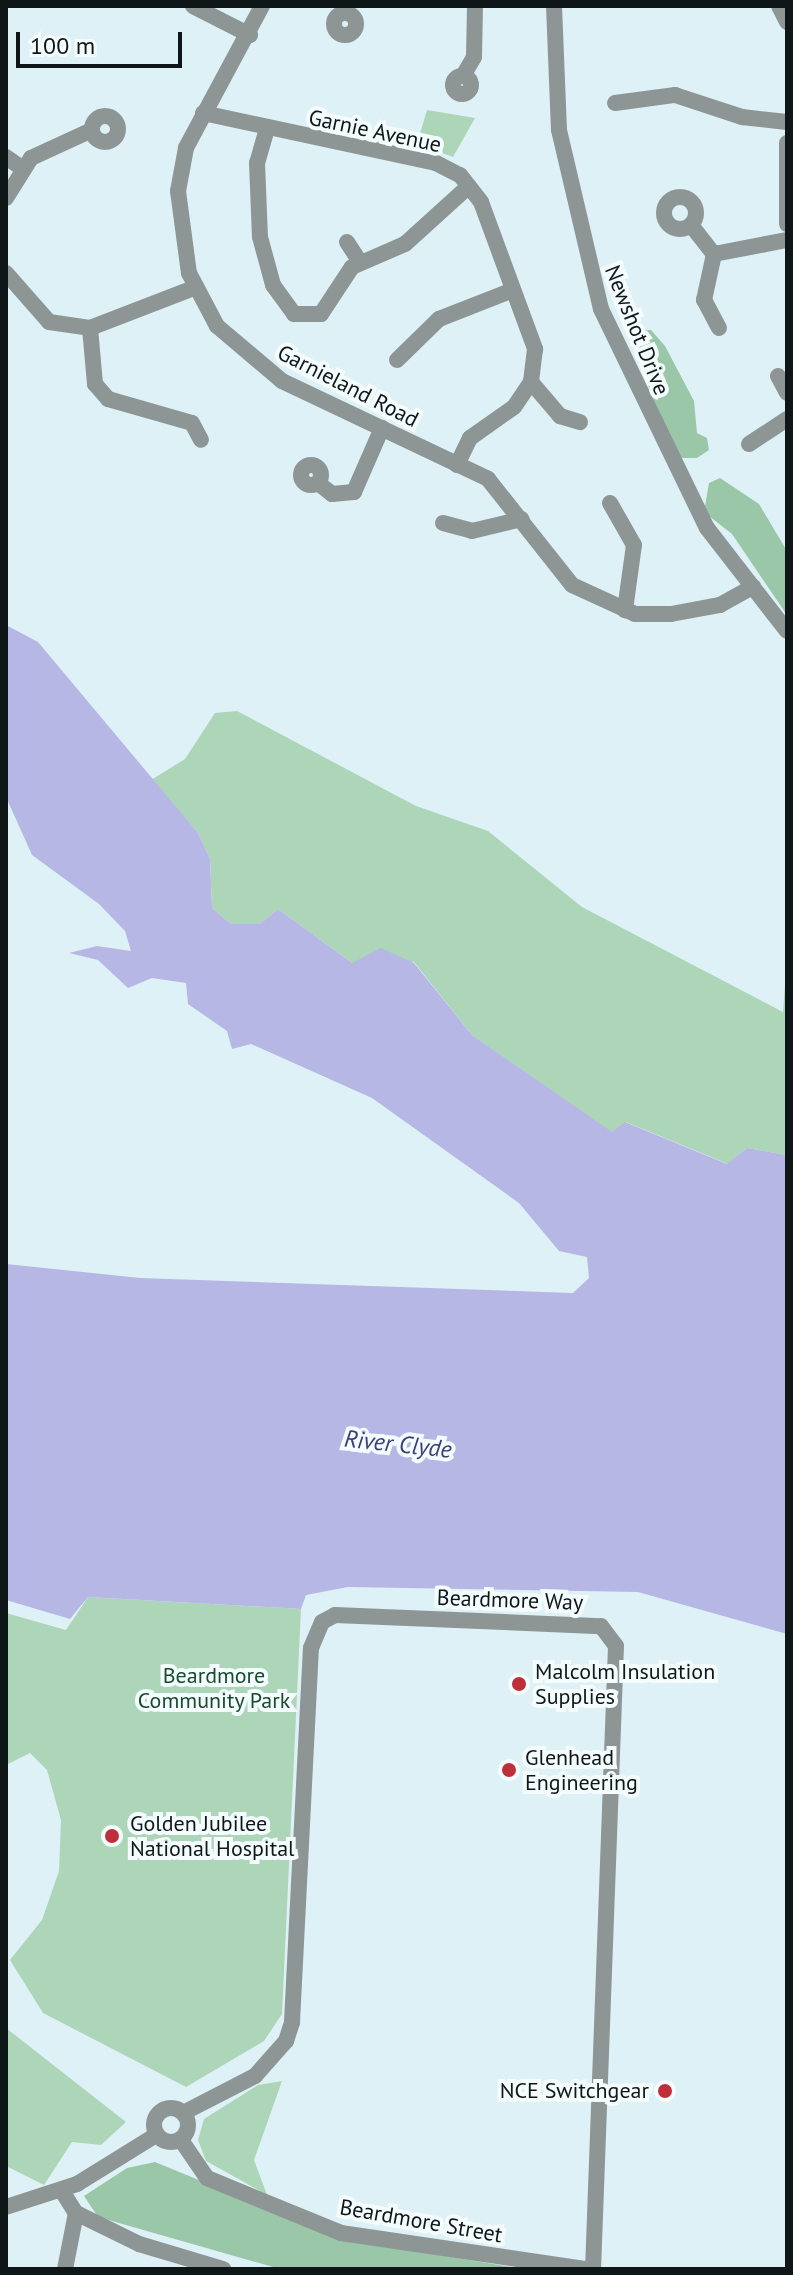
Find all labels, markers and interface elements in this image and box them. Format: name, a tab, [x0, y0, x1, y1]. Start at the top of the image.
scale bar	[20, 16, 186, 66]
text: 100 m	[30, 30, 95, 61]
street label: Garnie Avenue	[306, 104, 444, 158]
street label: Newshot Drive	[599, 261, 675, 399]
street label: Garnieland Road	[273, 339, 423, 433]
water label: River Clyde	[343, 1424, 453, 1464]
street label: Beardmore Way	[436, 1584, 584, 1616]
place label: Malcolm Insulation Supplies	[535, 1658, 715, 1710]
park label: Beardmore Community Park	[137, 1662, 291, 1714]
marker: Malcolm Insulation Supplies	[510, 1675, 528, 1693]
place label: Glenhead Engineering	[525, 1744, 638, 1796]
marker: Glenhead Engineering	[500, 1761, 518, 1779]
place label: Golden Jubilee National Hospital	[130, 1810, 295, 1862]
marker: Golden Jubilee National Hospital	[101, 1825, 123, 1847]
place label: NCE Switchgear	[500, 2078, 649, 2104]
marker: NCE Switchgear	[656, 2082, 674, 2100]
street label: Beardmore Street	[338, 2194, 504, 2248]

